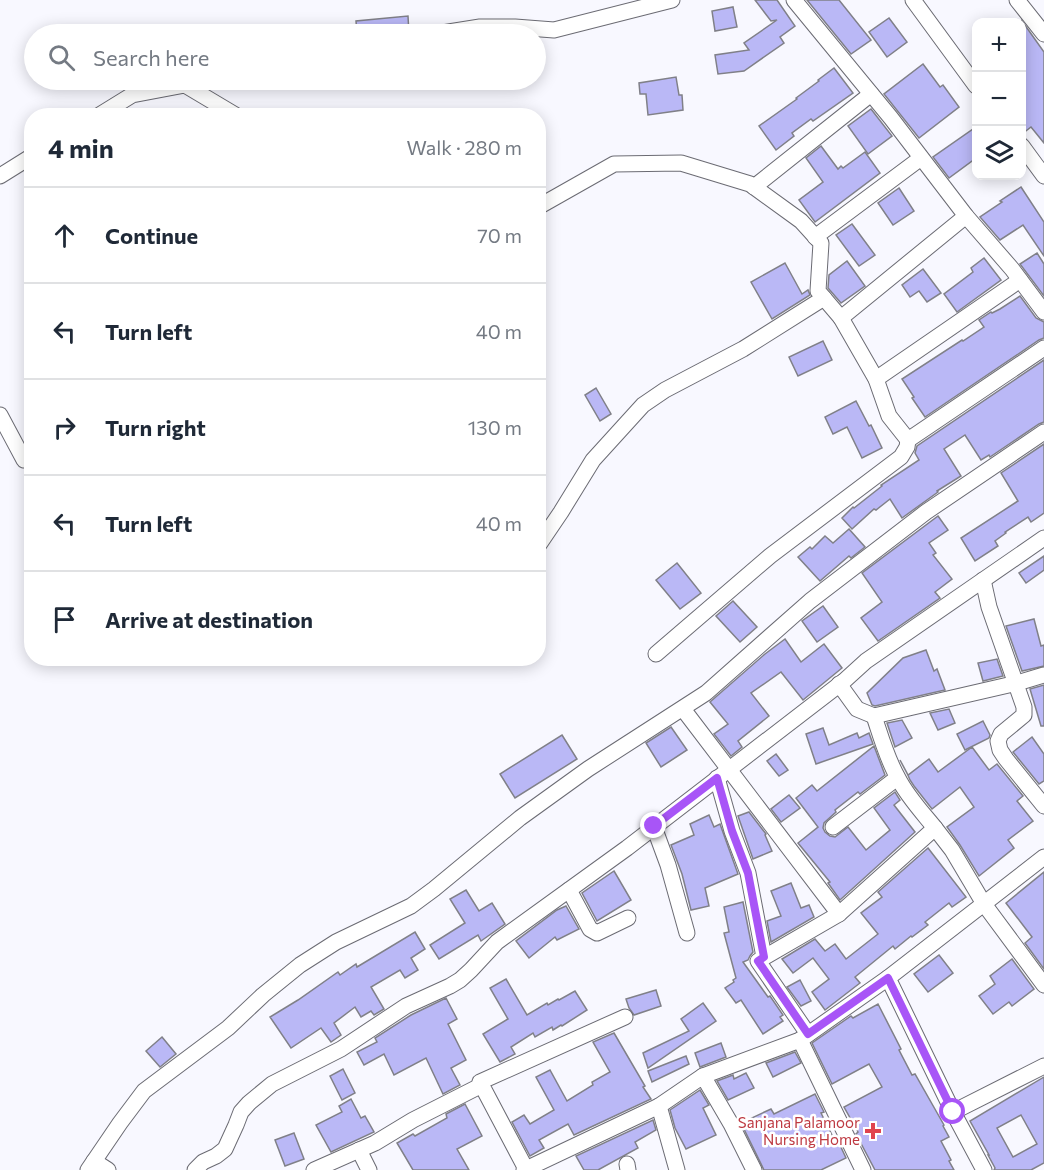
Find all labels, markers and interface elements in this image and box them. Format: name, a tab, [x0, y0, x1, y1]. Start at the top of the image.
map controls	[972, 18, 1026, 180]
button: +	[972, 18, 1026, 72]
search box	[24, 24, 546, 90]
icon: search	[45, 41, 78, 74]
text: Search here	[93, 44, 209, 71]
button: −	[972, 72, 1026, 126]
button: layers	[972, 126, 1026, 180]
text: 4 min	[48, 132, 114, 163]
text: Walk · 280 m	[406, 135, 522, 159]
icon: ahead	[48, 219, 81, 252]
text: Continue	[105, 222, 198, 249]
text: 70 m	[477, 223, 522, 247]
icon: left	[48, 315, 81, 348]
text: Turn left	[105, 318, 192, 345]
text: 40 m	[476, 319, 522, 343]
icon: right	[48, 411, 81, 444]
text: Turn right	[105, 414, 206, 441]
text: 130 m	[468, 415, 522, 439]
icon: left	[48, 507, 81, 540]
text: Turn left	[105, 510, 192, 537]
text: 40 m	[476, 511, 522, 535]
icon: arrive	[48, 603, 81, 636]
text: Arrive at destination	[105, 606, 313, 633]
route end	[640, 812, 666, 838]
route start	[939, 1098, 965, 1124]
place label: Sanjana Palamoor Nursing Home	[738, 1113, 860, 1148]
marker: Sanjana Palamoor Nursing Home	[864, 1122, 882, 1140]

